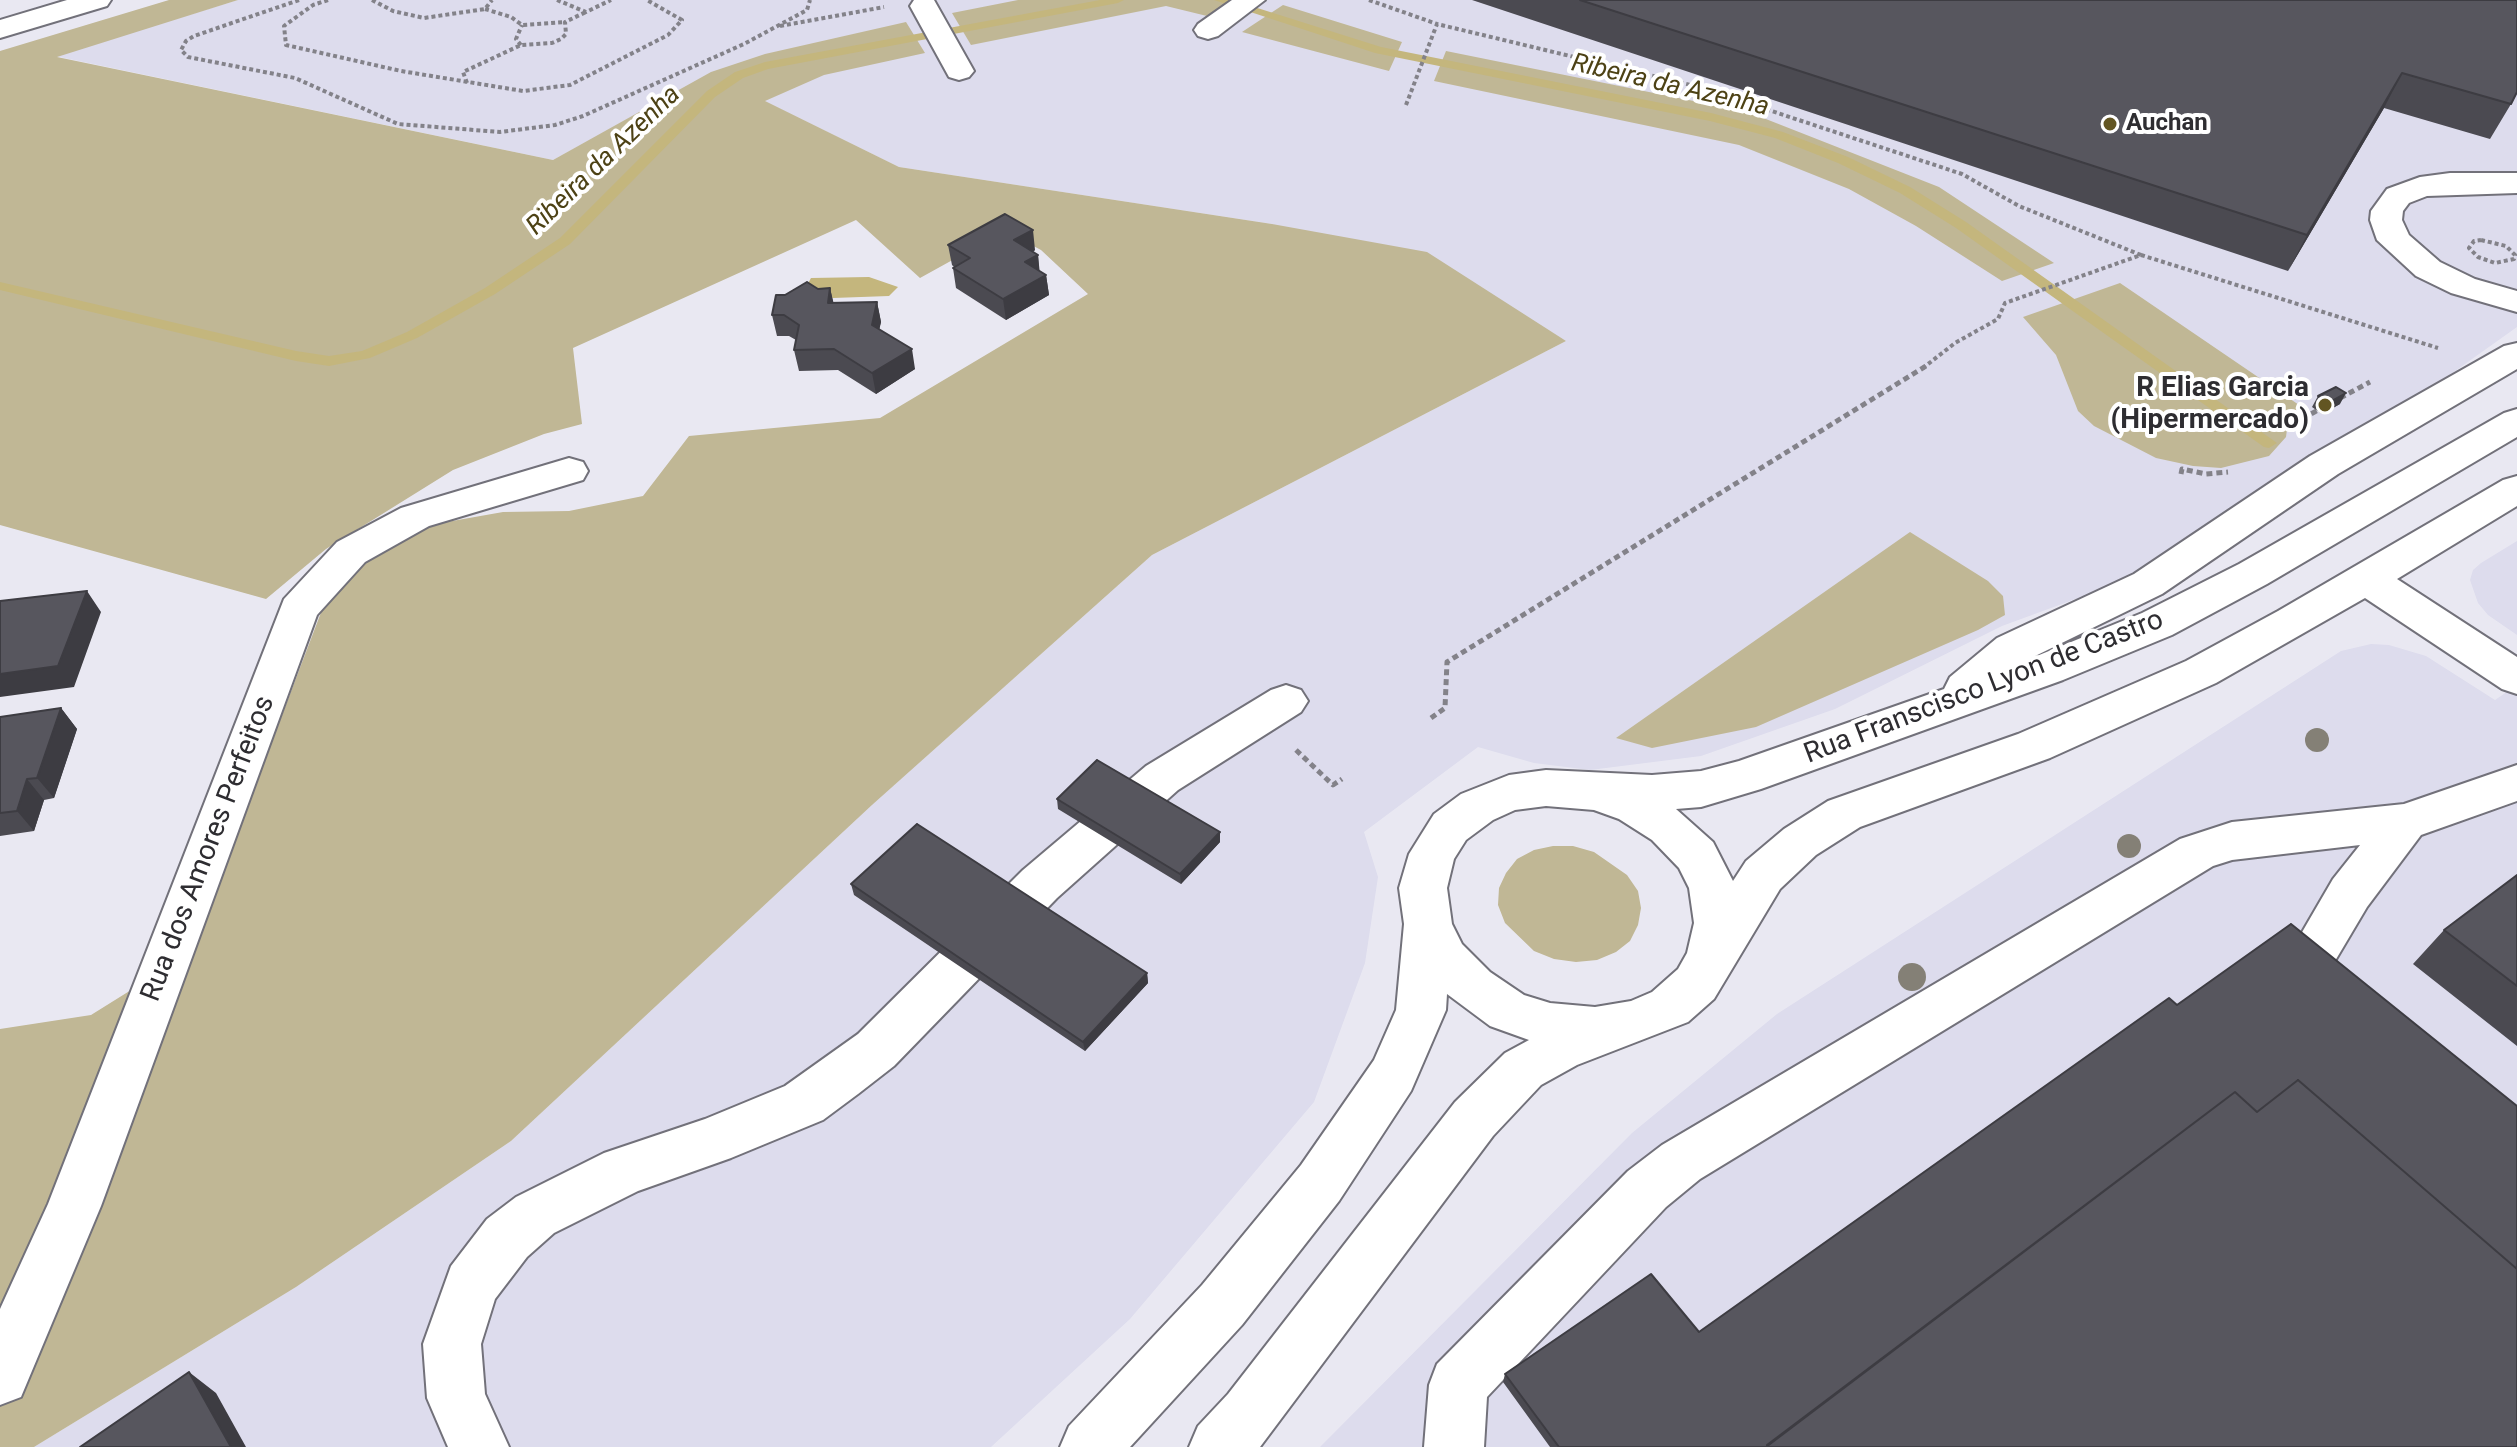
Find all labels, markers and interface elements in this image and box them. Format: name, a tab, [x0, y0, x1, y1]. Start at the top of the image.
water label: Ribeira da Azenha	[1568, 48, 1772, 124]
water label: Ribeira da Azenha	[521, 80, 687, 242]
place label: Auchan	[2126, 110, 2208, 138]
marker: Auchan	[2101, 115, 2119, 133]
place label: R Elias Garcia (Hipermercado)	[2111, 372, 2309, 438]
marker: R Elias Garcia (Hipermercado)	[2316, 396, 2334, 414]
street label: Rua Franscisco Lyon de Castro	[1800, 604, 2168, 772]
street label: Rua dos Amores Perfeitos	[135, 691, 283, 1007]

